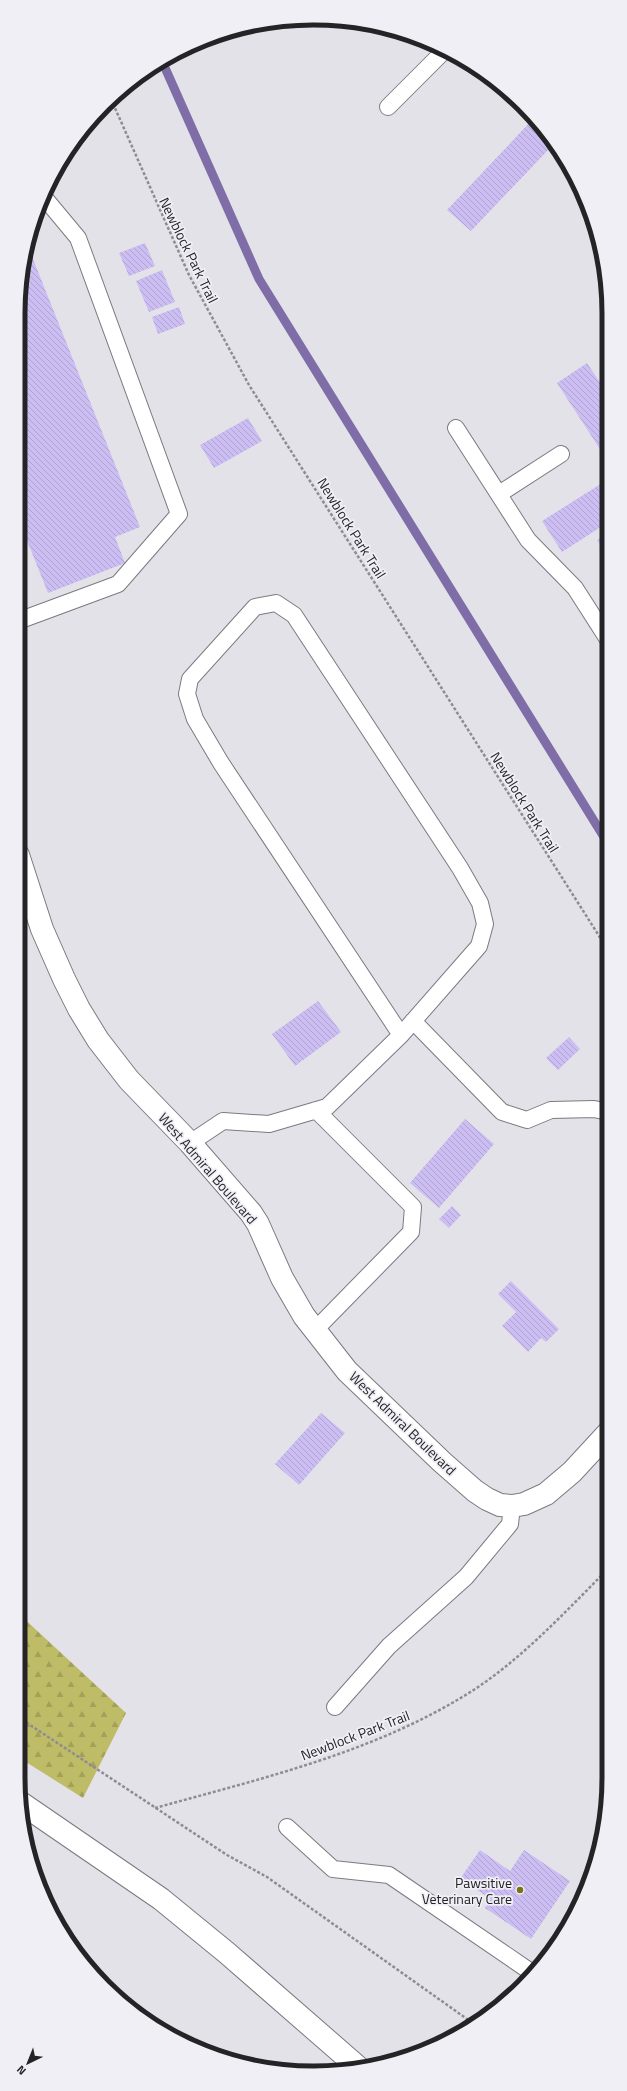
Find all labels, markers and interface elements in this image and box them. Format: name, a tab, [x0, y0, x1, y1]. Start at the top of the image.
street label: Newblock Park Trail	[154, 194, 224, 306]
street label: Newblock Park Trail	[313, 474, 391, 582]
street label: Newblock Park Trail	[486, 748, 564, 856]
street label: West Admiral Boulevard	[154, 1108, 262, 1228]
street label: West Admiral Boulevard	[345, 1366, 461, 1480]
street label: Newblock Park Trail	[297, 1705, 413, 1765]
place label: Pawsitive Veterinary Care	[422, 1872, 512, 1909]
marker: Pawsitive Veterinary Care	[515, 1885, 525, 1895]
north arrow	[8, 2043, 48, 2083]
text: N	[13, 2062, 29, 2079]

